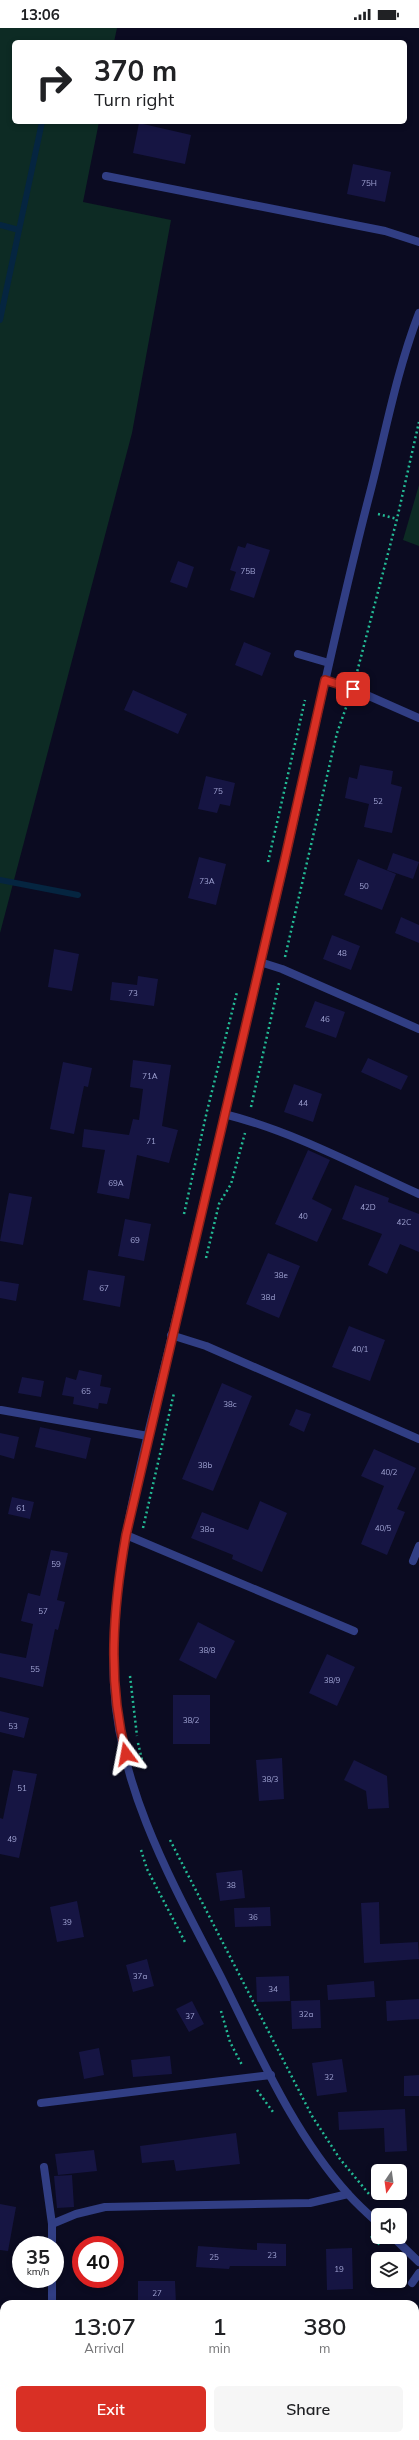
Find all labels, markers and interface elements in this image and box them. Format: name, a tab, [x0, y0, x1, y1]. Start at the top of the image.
text: 13:06	[20, 5, 60, 24]
text: 370 m	[94, 53, 177, 88]
icon: right	[28, 56, 80, 108]
text: Turn right	[94, 88, 174, 111]
house number: 75H	[361, 178, 377, 188]
house number: 75B	[240, 566, 256, 576]
pin	[336, 672, 370, 706]
icon: arrive	[342, 678, 364, 700]
house number: 75	[213, 786, 223, 796]
house number: 52	[373, 796, 383, 806]
house number: 73A	[199, 876, 215, 886]
house number: 50	[359, 881, 369, 891]
house number: 48	[337, 948, 347, 958]
house number: 73	[128, 988, 138, 998]
house number: 46	[320, 1014, 330, 1024]
house number: 71A	[142, 1071, 158, 1081]
house number: 44	[298, 1098, 308, 1108]
house number: 71	[146, 1136, 156, 1146]
house number: 69A	[108, 1178, 124, 1188]
house number: 42D	[360, 1202, 376, 1212]
house number: 40	[298, 1211, 308, 1221]
house number: 42C	[396, 1217, 412, 1227]
house number: 69	[130, 1235, 140, 1245]
house number: 38e	[274, 1270, 288, 1280]
house number: 67	[99, 1283, 109, 1293]
house number: 38d	[261, 1292, 275, 1302]
house number: 40/1	[352, 1344, 369, 1354]
house number: 65	[81, 1386, 91, 1396]
house number: 38c	[223, 1399, 237, 1409]
house number: 38b	[198, 1460, 212, 1470]
house number: 40/2	[381, 1467, 398, 1477]
house number: 61	[16, 1503, 26, 1513]
house number: 40/5	[375, 1523, 392, 1533]
house number: 38a	[200, 1524, 214, 1534]
house number: 59	[51, 1559, 61, 1569]
house number: 57	[38, 1606, 48, 1616]
house number: 38/8	[199, 1645, 216, 1655]
house number: 55	[30, 1664, 40, 1674]
house number: 38/9	[324, 1675, 341, 1685]
house number: 38/2	[183, 1715, 200, 1725]
house number: 53	[8, 1721, 18, 1731]
position arrow	[105, 1733, 147, 1775]
house number: 38/3	[262, 1774, 279, 1784]
house number: 51	[17, 1783, 27, 1793]
house number: 49	[7, 1834, 17, 1844]
house number: 38	[226, 1880, 236, 1890]
house number: 36	[248, 1912, 258, 1922]
house number: 39	[62, 1917, 72, 1927]
house number: 37a	[133, 1971, 147, 1981]
house number: 34	[268, 1984, 278, 1994]
house number: 32a	[299, 2009, 313, 2019]
house number: 37	[185, 2011, 195, 2021]
house number: 32	[324, 2072, 334, 2082]
north arrow	[371, 2164, 407, 2200]
map controls	[371, 2164, 407, 2288]
button: sound	[371, 2208, 407, 2244]
speed limit sign: 40	[72, 2236, 124, 2288]
text: 35	[26, 2244, 50, 2269]
house number: 23	[267, 2250, 277, 2260]
house number: 25	[209, 2252, 219, 2262]
button: layers	[371, 2252, 407, 2288]
house number: 19	[334, 2264, 344, 2274]
text: km/h	[27, 2265, 49, 2278]
house number: 27	[152, 2288, 162, 2298]
text: 13:07	[73, 2311, 136, 2341]
text: 1	[212, 2311, 227, 2341]
text: 380	[303, 2311, 346, 2341]
text: Arrival	[84, 2340, 124, 2356]
text: min	[208, 2340, 231, 2356]
text: m	[319, 2340, 330, 2356]
button: Exit	[16, 2386, 206, 2432]
button: Share	[214, 2386, 403, 2432]

